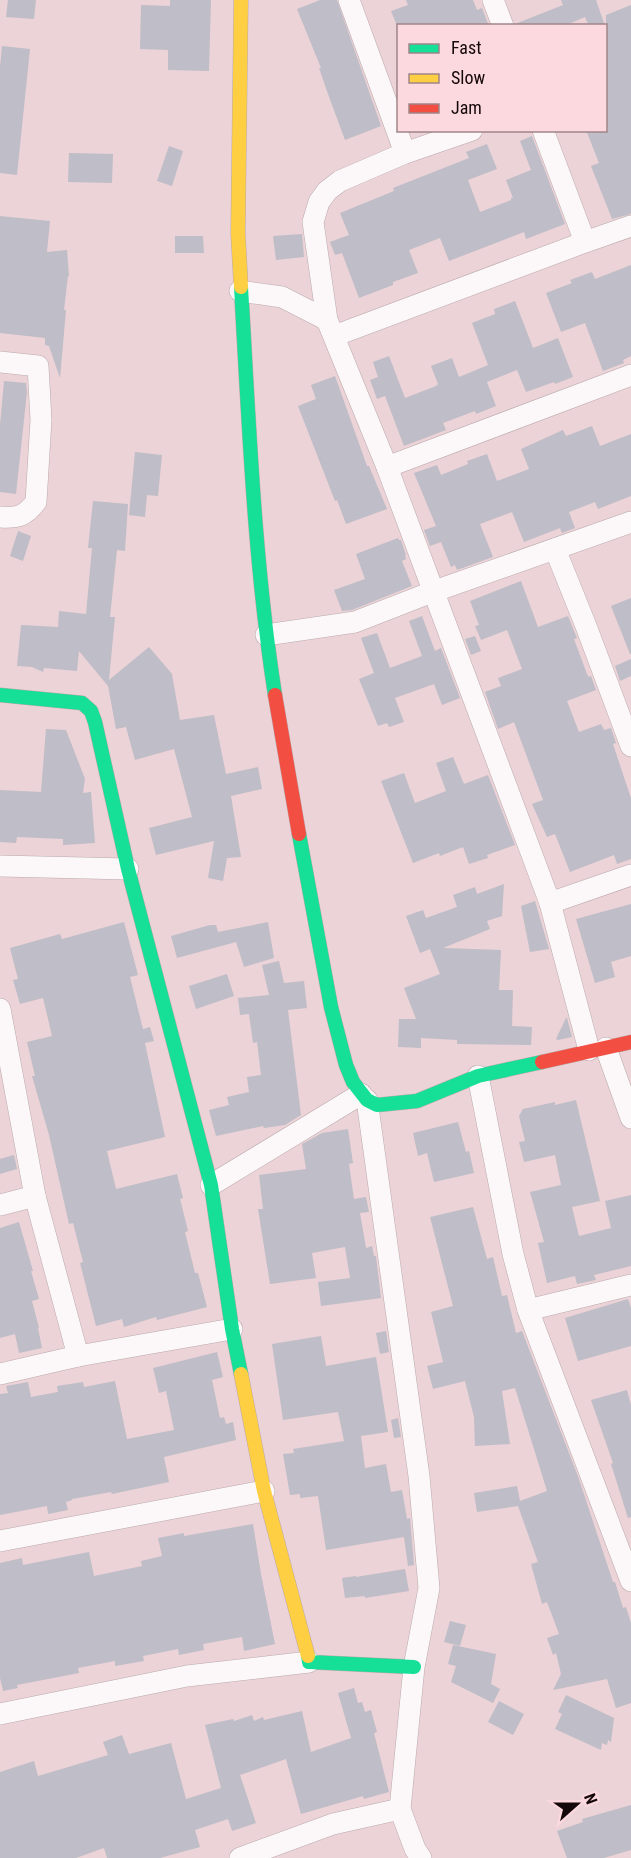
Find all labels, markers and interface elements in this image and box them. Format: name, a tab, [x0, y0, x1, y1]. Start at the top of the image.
legend	[397, 24, 607, 132]
text: Fast	[451, 37, 482, 58]
text: Slow	[451, 67, 486, 88]
text: Jam	[451, 97, 482, 118]
north arrow	[547, 1774, 607, 1834]
text: N	[580, 1791, 601, 1807]

